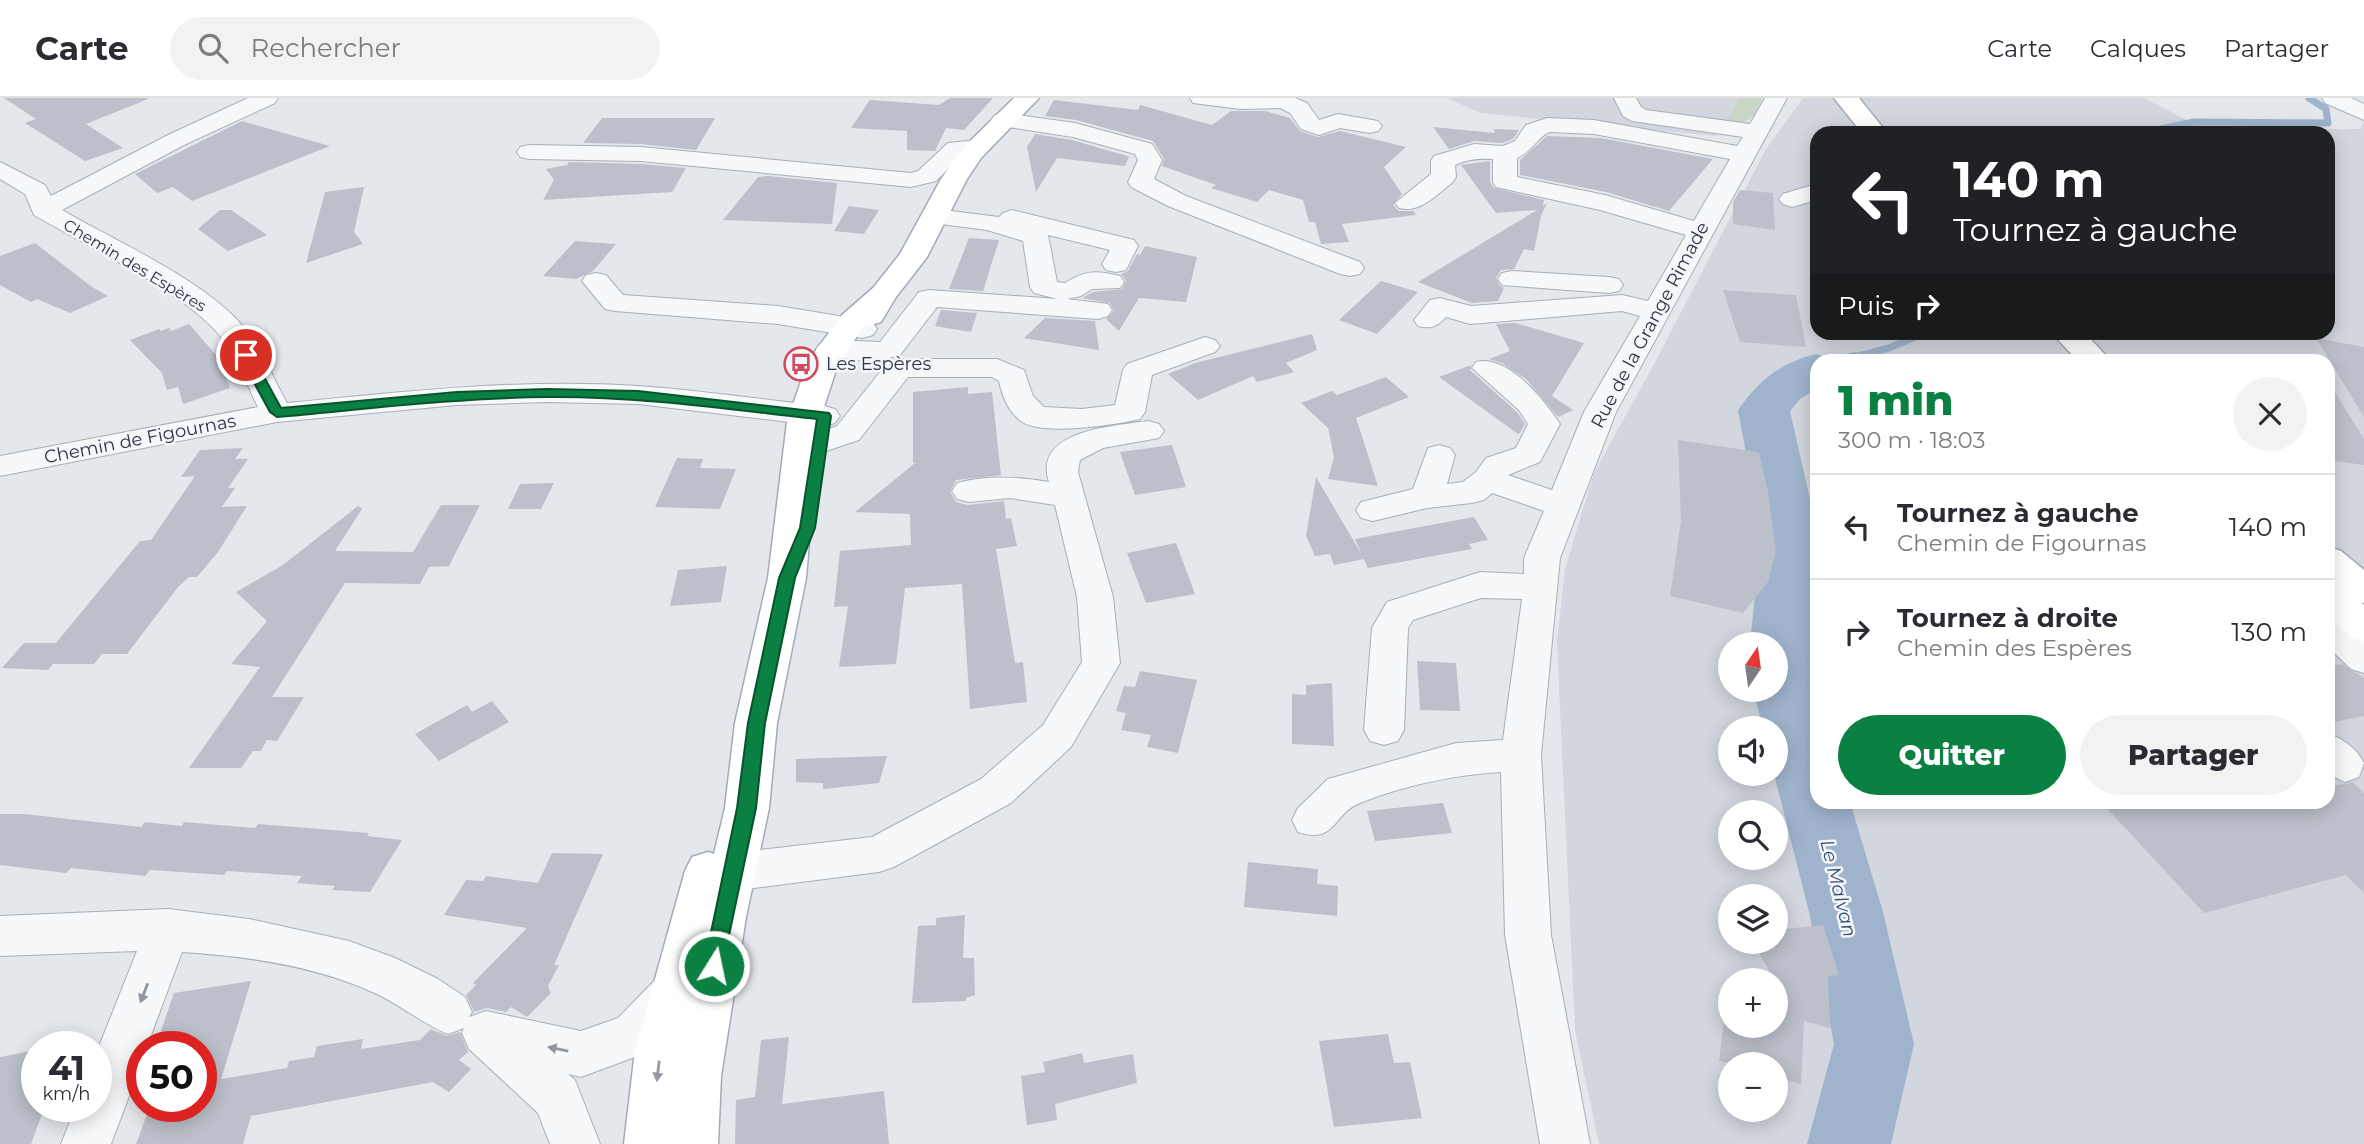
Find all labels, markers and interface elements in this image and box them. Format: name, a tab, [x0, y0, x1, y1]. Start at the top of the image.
search box	[170, 17, 660, 80]
text: Carte	[35, 28, 128, 68]
icon: search	[194, 29, 232, 67]
text: Rechercher	[250, 32, 401, 64]
text: Carte	[1987, 34, 2052, 63]
text: Calques	[2090, 34, 2186, 63]
text: Partager	[2224, 34, 2329, 63]
text: 140 m	[1953, 150, 2105, 209]
icon: left	[1838, 154, 1929, 245]
text: Tournez à gauche	[1953, 210, 2238, 249]
street label: Chemin des Espères	[60, 215, 210, 316]
street label: Rue de la Grange Rimade	[1586, 218, 1714, 432]
icon: right	[1908, 287, 1946, 325]
text: Puis	[1838, 290, 1894, 322]
pin	[216, 325, 276, 385]
icon: arrive	[227, 336, 265, 374]
bus stop icon: Les Espères	[782, 345, 820, 383]
place label: Les Espères	[826, 353, 931, 375]
text: 1 min	[1838, 374, 1954, 426]
button: close	[2233, 377, 2307, 451]
street label: Chemin de Figournas	[42, 410, 238, 468]
text: 300 m · 18:03	[1838, 426, 1986, 454]
text: Tournez à gauche	[1897, 497, 2139, 529]
icon: left	[1838, 508, 1876, 546]
text: 140 m	[2229, 511, 2307, 543]
text: Chemin de Figournas	[1897, 529, 2146, 557]
text: Tournez à droite	[1897, 602, 2118, 634]
icon: right	[1838, 613, 1876, 651]
text: 130 m	[2231, 616, 2307, 648]
north arrow	[1718, 632, 1788, 702]
map controls	[1718, 632, 1788, 1122]
text: Chemin des Espères	[1897, 634, 2132, 662]
button: Quitter	[1838, 715, 2066, 795]
button: Partager	[2080, 715, 2307, 795]
button: sound	[1718, 716, 1788, 786]
button: search	[1718, 800, 1788, 870]
water label: Le Malvan	[1815, 837, 1862, 939]
button: layers	[1718, 884, 1788, 954]
position arrow	[677, 929, 751, 1003]
button: +	[1718, 968, 1788, 1038]
one-way arrow	[138, 982, 149, 1003]
speed limit sign: 50	[126, 1031, 217, 1122]
one-way arrow	[546, 1044, 568, 1055]
text: 41	[48, 1046, 85, 1089]
button: −	[1718, 1052, 1788, 1122]
one-way arrow	[652, 1060, 663, 1082]
text: km/h	[42, 1083, 91, 1105]

